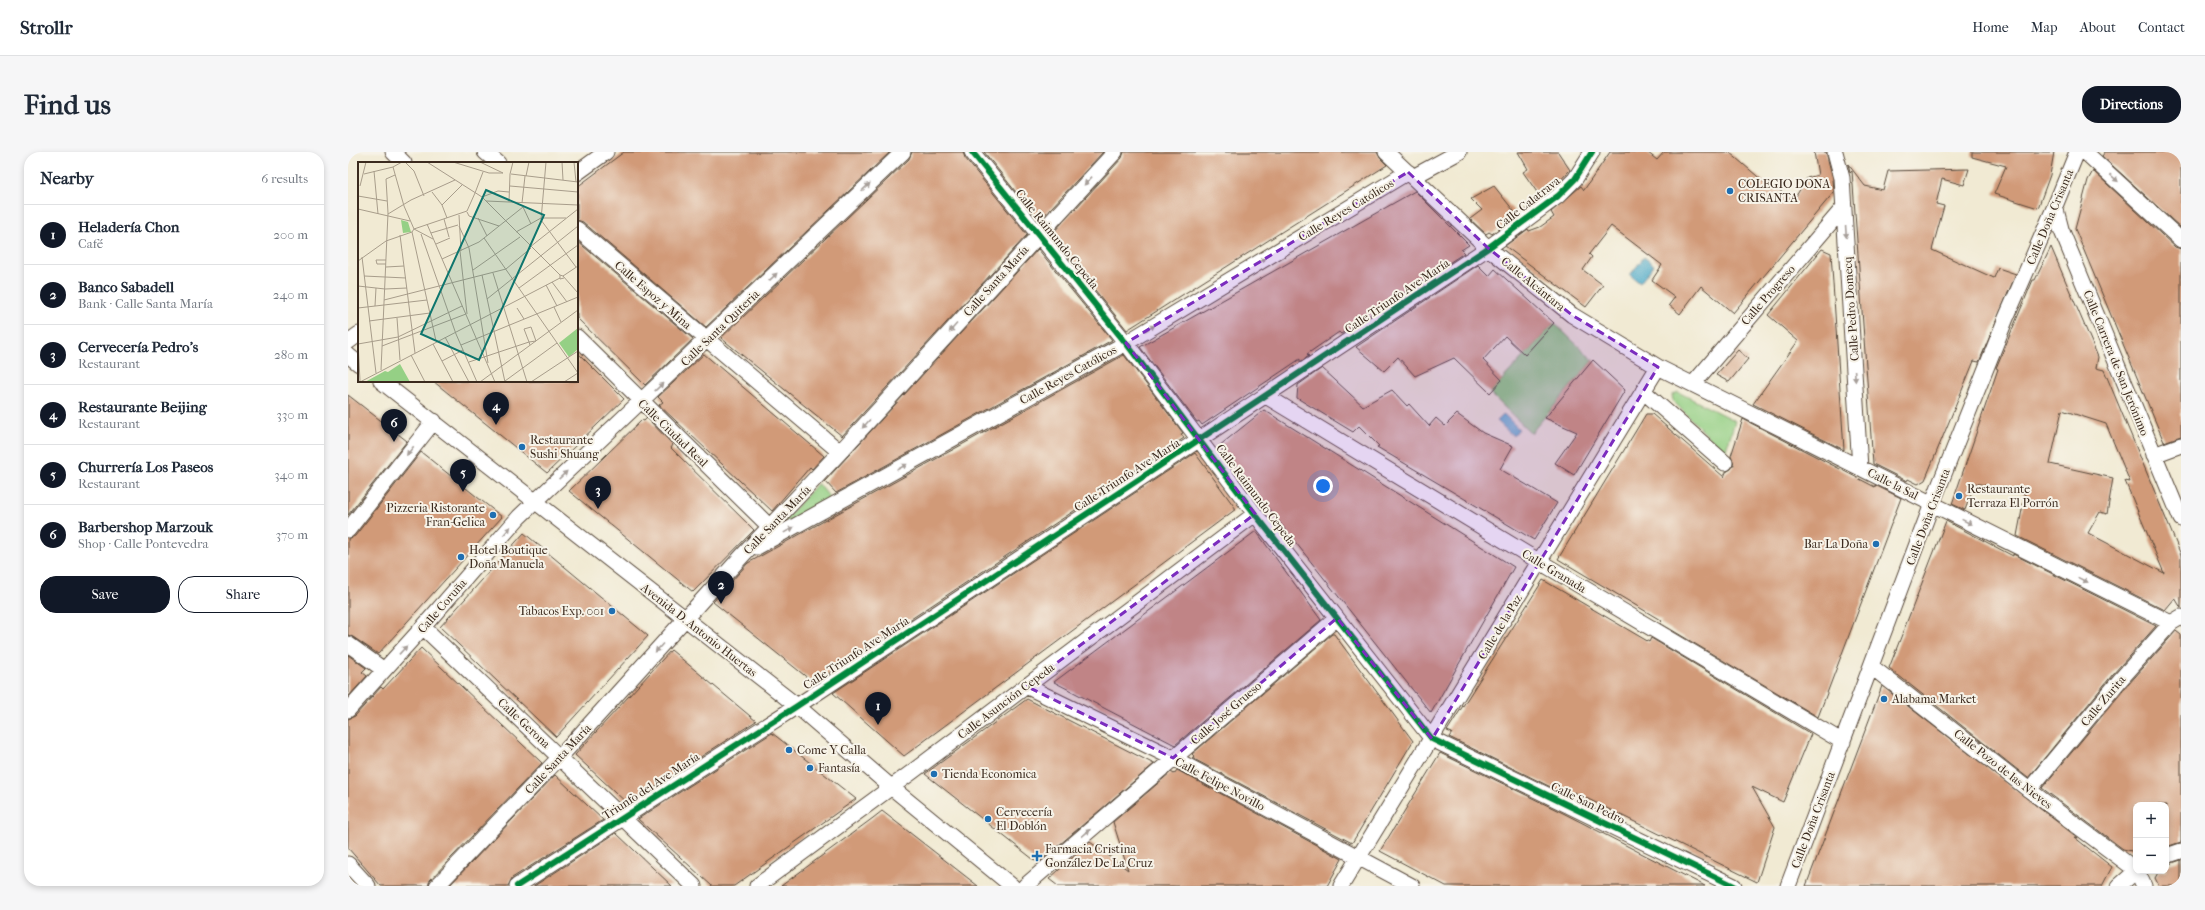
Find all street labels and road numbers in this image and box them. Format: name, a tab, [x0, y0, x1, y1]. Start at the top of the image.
street label: Calle Doña Crisanta	[2024, 167, 2077, 267]
street label: Calle Calatrava	[1493, 173, 1563, 232]
street label: Calle Reyes Católicos	[1296, 176, 1397, 244]
street label: Calle Raimundo Cepeda	[1013, 186, 1102, 292]
street label: Calle Santa María	[961, 242, 1032, 319]
street label: Calle Alcántara	[1498, 254, 1568, 314]
street label: Calle Triunfo Ave María	[1342, 256, 1452, 336]
street label: Calle Pedro Domecq	[1840, 256, 1862, 362]
street label: Calle Espoz y Mina	[612, 258, 694, 332]
street label: Calle Progreso	[1738, 262, 1798, 328]
street label: Calle Santa Quiteria	[678, 287, 762, 369]
street label: Calle Carrera de San Jerónimo	[2080, 288, 2152, 438]
street label: Calle Reyes Católicos	[1017, 342, 1119, 407]
street label: Calle Ciudad Real	[635, 396, 711, 470]
street label: Calle Triunfo Ave María	[1072, 435, 1183, 514]
street label: Calle Raimundo Cepeda	[1213, 441, 1299, 549]
street label: Calle la Sal	[1865, 465, 1921, 503]
street label: Calle Doña Crisanta	[1903, 466, 1953, 567]
street label: Calle Santa María	[741, 482, 814, 557]
street label: Calle Granada	[1519, 546, 1589, 596]
street label: Calle Coruña	[415, 576, 470, 636]
street label: Avenida D. Antonio Huertas	[637, 580, 760, 680]
street label: Calle de la Paz	[1475, 591, 1525, 662]
street label: Calle Triunfo Ave María	[801, 613, 912, 692]
street label: Calle Asunción Cepeda	[955, 660, 1057, 742]
street label: Calle Zurita	[2078, 672, 2129, 729]
street label: Calle José Grueso	[1188, 679, 1264, 747]
street label: Calle Gerona	[495, 695, 553, 751]
street label: Calle Santa María	[522, 721, 594, 797]
street label: Calle Pozo de las Nieves	[1951, 726, 2055, 812]
street label: Triunfo del Ave María	[600, 749, 702, 823]
street label: Calle Felipe Novillo	[1173, 754, 1267, 814]
street label: Calle Doña Crisanta	[1788, 769, 1838, 870]
street label: Calle San Pedro	[1549, 779, 1627, 827]

